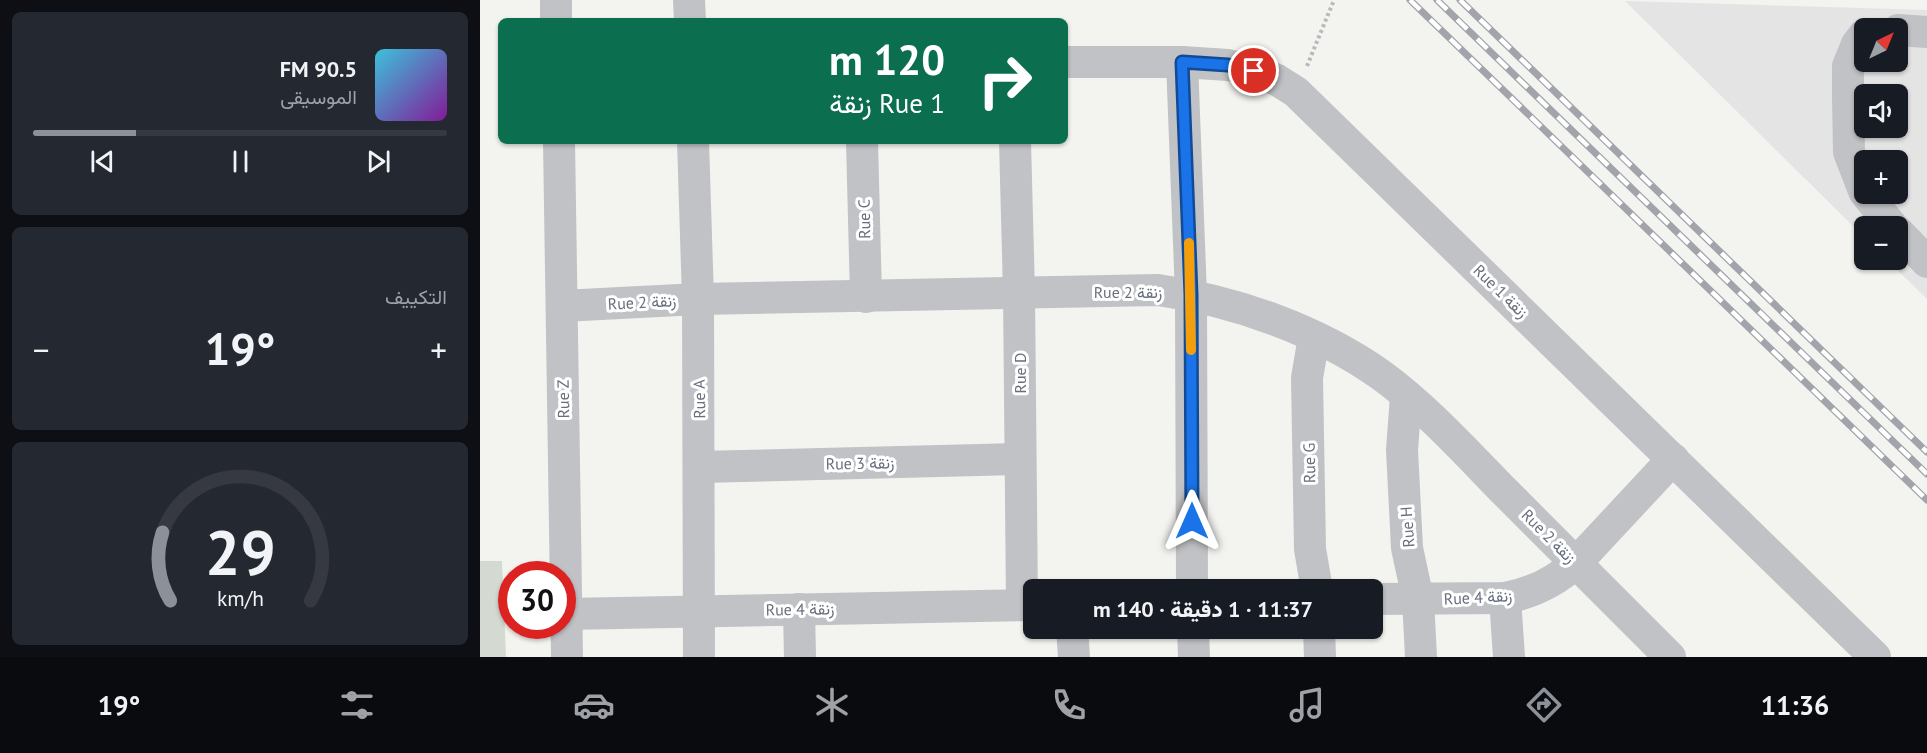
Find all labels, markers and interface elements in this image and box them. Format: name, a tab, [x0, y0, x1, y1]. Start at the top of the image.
north arrow	[1854, 18, 1908, 72]
map controls	[1854, 18, 1908, 270]
text: 120 m	[829, 32, 945, 87]
icon: right	[966, 42, 1044, 120]
pin	[1228, 45, 1279, 96]
icon: arrive	[1237, 54, 1270, 87]
text: 90.5 FM	[280, 55, 357, 83]
text: الموسيقى	[280, 84, 357, 110]
button: sound	[1854, 84, 1908, 138]
text: Rue 1 زنقة	[829, 86, 945, 120]
icon: previous	[86, 145, 119, 178]
icon: pause	[224, 145, 257, 178]
icon: next	[362, 145, 395, 178]
button: +	[1854, 150, 1908, 204]
street label: Rue C	[854, 199, 874, 239]
button: −	[1854, 216, 1908, 270]
street label: Rue 1 زنقة	[1469, 260, 1533, 323]
street label: Rue 2 زنقة	[1094, 282, 1162, 303]
text: التكييف	[385, 284, 447, 310]
street label: Rue 2 زنقة	[607, 290, 677, 315]
text: 19°	[205, 319, 275, 377]
text: −	[33, 328, 50, 371]
text: +	[430, 328, 447, 371]
street label: Rue D	[1010, 353, 1030, 393]
street label: Rue Z	[553, 379, 573, 419]
street label: Rue A	[689, 379, 709, 419]
street label: Rue G	[1299, 443, 1319, 483]
street label: Rue 3 زنقة	[826, 452, 894, 475]
position arrow	[1160, 489, 1224, 553]
street label: Rue 2 زنقة	[1517, 505, 1580, 568]
street label: Rue H	[1396, 506, 1418, 548]
text: 29	[205, 511, 275, 592]
speed limit sign: 30	[498, 561, 576, 639]
text: km/h	[216, 584, 263, 612]
street label: Rue 4 زنقة	[1443, 585, 1513, 610]
text: 11:37 · 1 دقيقة · 140 m	[1093, 595, 1313, 623]
street label: Rue 4 زنقة	[766, 598, 834, 621]
icon: filters	[336, 684, 378, 726]
icon: car	[573, 684, 615, 726]
icon: climate	[811, 684, 853, 726]
icon: phone	[1048, 684, 1090, 726]
icon: music	[1286, 684, 1328, 726]
icon: directions	[1523, 684, 1565, 726]
text: 19°	[98, 688, 140, 722]
text: 11:36	[1761, 688, 1829, 722]

